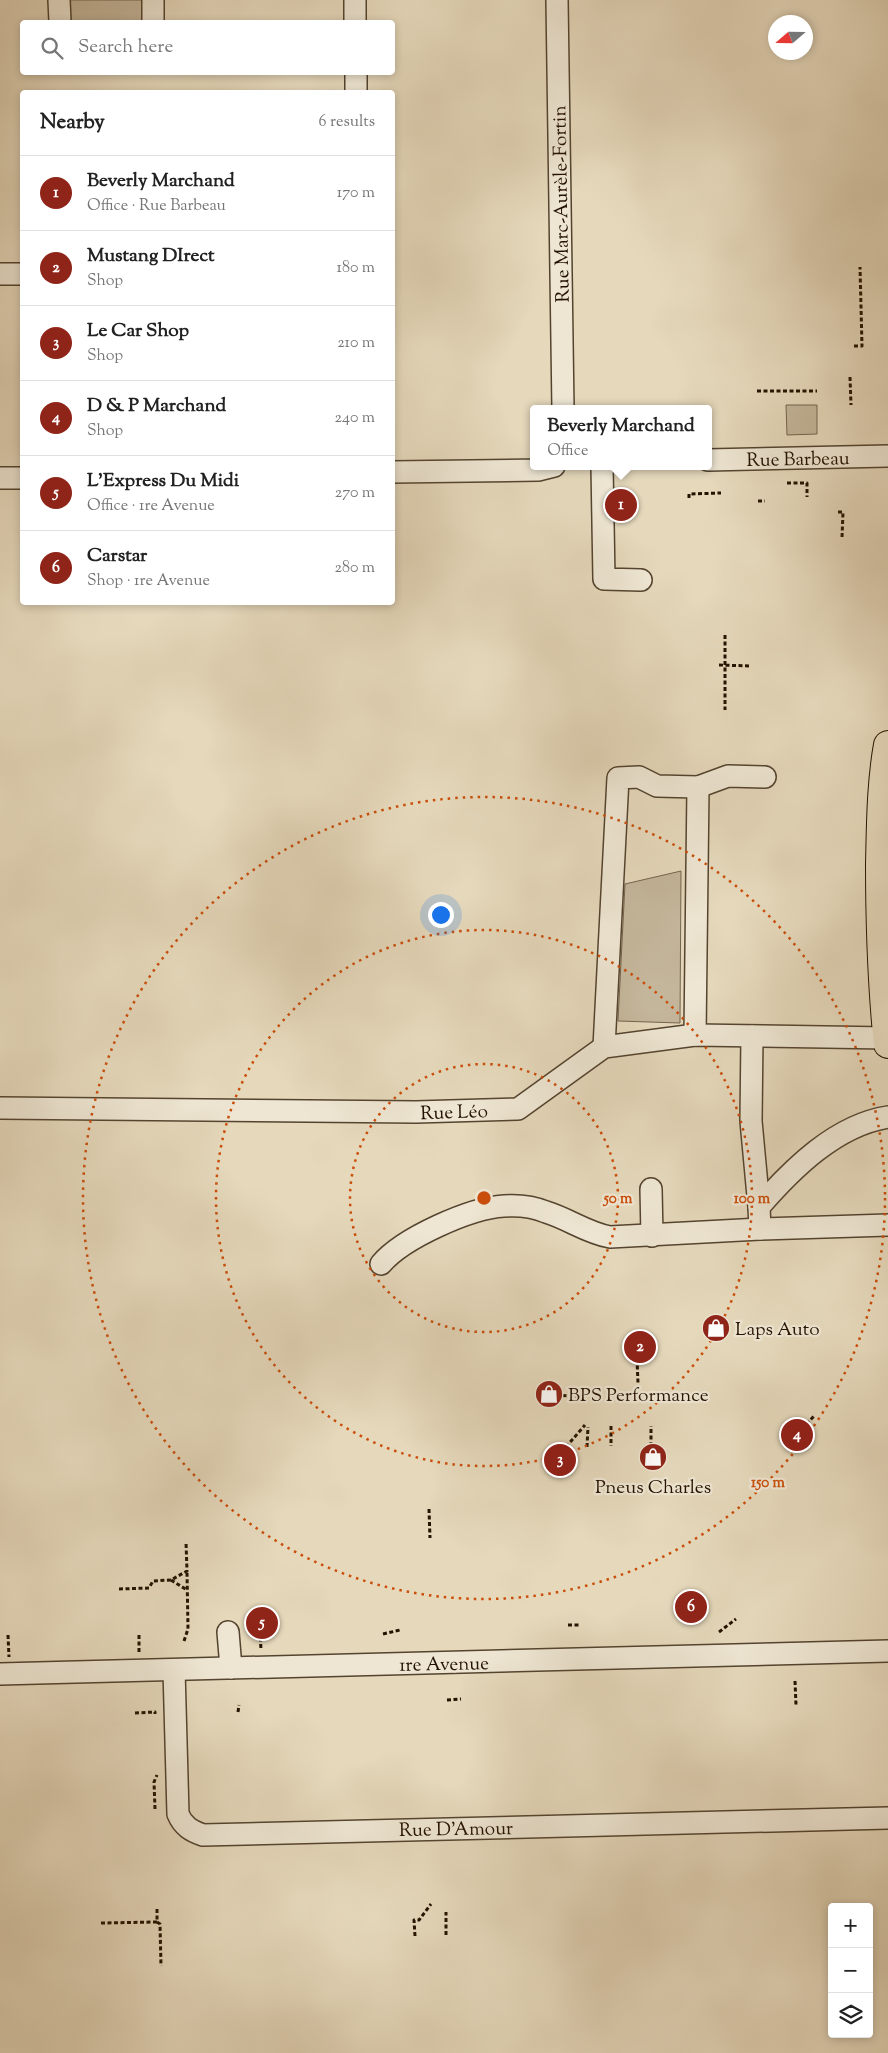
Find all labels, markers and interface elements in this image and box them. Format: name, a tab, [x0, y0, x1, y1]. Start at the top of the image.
north arrow	[768, 15, 813, 60]
search box	[20, 20, 395, 75]
icon: search	[38, 34, 66, 62]
text: Search here	[78, 34, 173, 61]
street label: Rue Marc-Aurèle-Fortin	[547, 105, 578, 303]
text: Nearby	[40, 108, 105, 138]
text: 6 results	[319, 111, 375, 134]
text: Beverly Marchand	[87, 168, 235, 195]
text: 1	[53, 182, 59, 205]
text: 170 m	[337, 182, 375, 205]
text: Office · Rue Barbeau	[87, 195, 226, 218]
text: Mustang DIrect	[87, 243, 214, 270]
text: 2	[52, 257, 60, 280]
text: 180 m	[336, 257, 375, 280]
text: Shop	[87, 270, 123, 293]
text: Le Car Shop	[87, 318, 189, 345]
text: 3	[53, 332, 59, 355]
text: 210 m	[337, 332, 375, 355]
text: Shop	[87, 345, 123, 368]
text: D & P Marchand	[87, 393, 226, 420]
popup	[530, 405, 712, 470]
text: 4	[52, 407, 60, 430]
text: 240 m	[334, 407, 375, 430]
text: Beverly Marchand	[547, 413, 695, 440]
text: Shop	[87, 420, 123, 443]
text: Office	[547, 440, 588, 463]
street label: Rue Barbeau	[746, 446, 850, 475]
text: L'Express Du Midi	[87, 468, 239, 495]
text: 5	[53, 482, 59, 505]
text: 270 m	[335, 482, 375, 505]
pin: 1	[605, 486, 637, 524]
text: Office · 1re Avenue	[87, 495, 215, 518]
text: Carstar	[87, 543, 147, 570]
text: 6	[52, 557, 60, 580]
text: 280 m	[334, 557, 375, 580]
text: Shop · 1re Avenue	[87, 570, 210, 593]
your location	[428, 902, 454, 928]
street label: Rue Léo	[420, 1099, 488, 1128]
centre of rings	[475, 1189, 493, 1207]
text: 50 m	[603, 1189, 633, 1210]
text: 100 m	[734, 1189, 771, 1210]
shop icon: Laps Auto	[701, 1313, 731, 1343]
place label: Laps Auto	[735, 1317, 820, 1344]
pin: 2	[624, 1328, 656, 1366]
shop icon: BPS Performance	[534, 1379, 564, 1409]
place label: BPS Performance	[568, 1383, 709, 1410]
pin: 4	[781, 1416, 813, 1454]
pin: 3	[544, 1441, 576, 1479]
shop icon: Pneus Charles	[638, 1442, 668, 1472]
text: 150 m	[751, 1473, 785, 1494]
place label: Pneus Charles	[595, 1475, 711, 1502]
pin: 6	[675, 1588, 707, 1626]
pin: 5	[246, 1604, 278, 1642]
street label: 1re Avenue	[399, 1651, 489, 1680]
street label: Rue D'Amour	[399, 1816, 513, 1845]
map controls	[828, 1903, 873, 2038]
button: +	[828, 1903, 873, 1948]
button: −	[828, 1948, 873, 1993]
button: layers	[828, 1993, 873, 2038]

